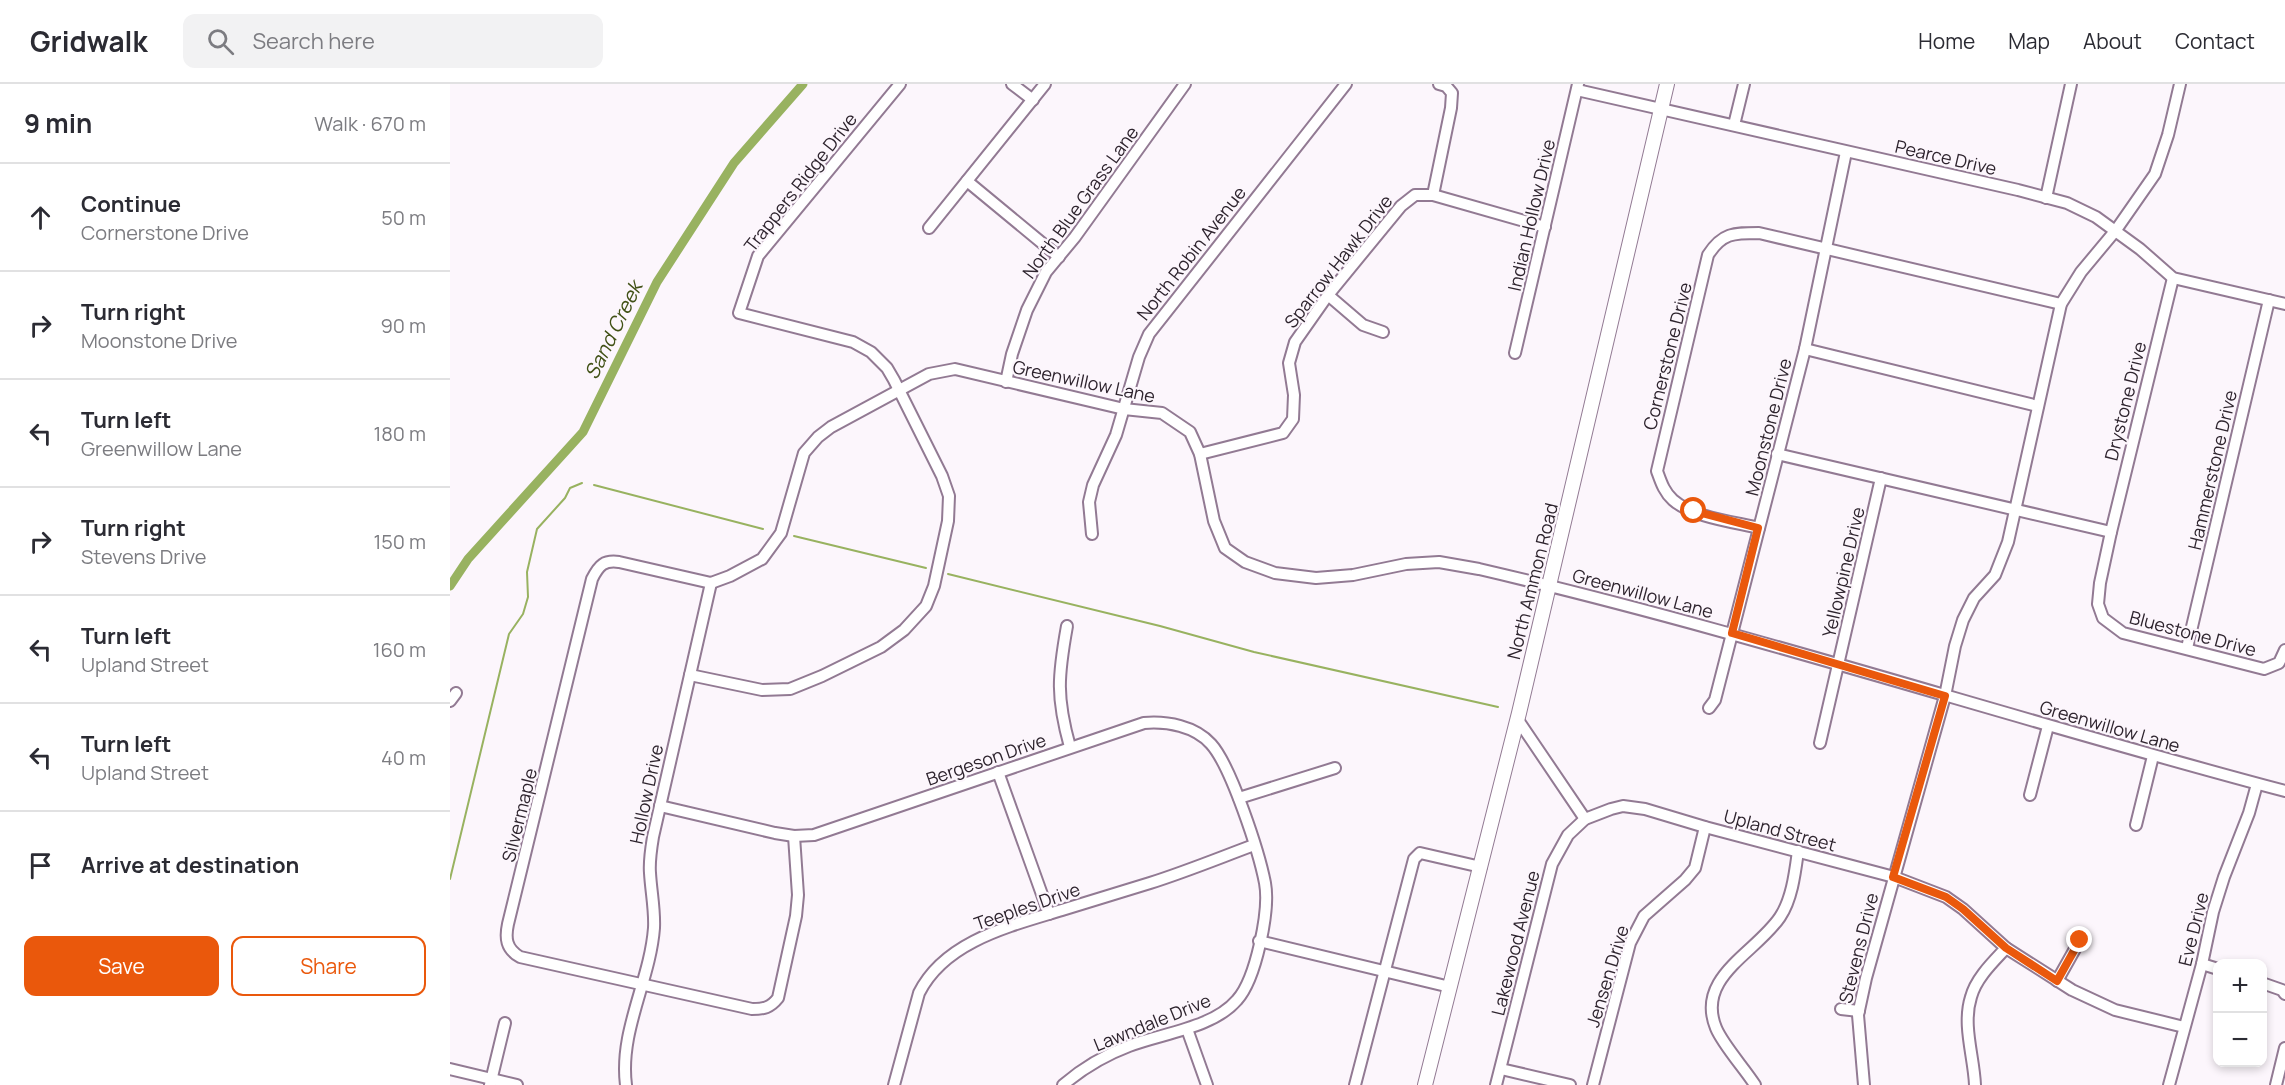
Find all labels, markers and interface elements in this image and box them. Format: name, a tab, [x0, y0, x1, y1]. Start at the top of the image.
search box	[183, 14, 603, 68]
text: Gridwalk	[30, 22, 147, 60]
icon: search	[204, 25, 237, 58]
text: Search here	[252, 26, 375, 56]
text: Home	[1918, 27, 1975, 55]
text: Map	[2008, 27, 2050, 55]
text: About	[2083, 27, 2142, 55]
text: Contact	[2175, 27, 2255, 55]
text: 9 min	[24, 105, 92, 141]
street label: Trappers Ridge Drive	[738, 108, 862, 256]
text: Walk · 670 m	[314, 110, 426, 137]
street label: North Blue Grass Lane	[1017, 121, 1143, 283]
street label: Pearce Drive	[1893, 134, 1999, 180]
street label: Indian Hollow Drive	[1502, 137, 1560, 293]
street label: North Robin Avenue	[1131, 181, 1251, 325]
text: Continue	[81, 189, 181, 219]
street label: Sparrow Hawk Drive	[1278, 190, 1398, 332]
icon: ahead	[24, 201, 57, 234]
text: 50 m	[381, 204, 426, 231]
text: Cornerstone Drive	[81, 219, 249, 246]
water label: Sand Creek	[578, 274, 650, 383]
street label: Cornerstone Drive	[1637, 280, 1697, 432]
text: Turn right	[81, 297, 186, 327]
icon: right	[24, 309, 57, 342]
text: 90 m	[380, 312, 426, 339]
text: Moonstone Drive	[81, 327, 238, 354]
street label: Drystone Drive	[2099, 339, 2151, 463]
street label: Greenwillow Lane	[1011, 354, 1157, 408]
street label: Moonstone Drive	[1739, 356, 1797, 498]
street label: Hammerstone Drive	[2182, 388, 2242, 552]
text: Turn left	[81, 405, 171, 435]
icon: left	[24, 417, 57, 450]
text: 180 m	[373, 420, 426, 447]
text: Greenwillow Lane	[81, 435, 242, 462]
route start	[1680, 497, 1706, 523]
street label: North Ammon Road	[1501, 500, 1563, 662]
street label: Yellowpine Drive	[1816, 504, 1870, 640]
text: Turn right	[81, 513, 186, 543]
icon: right	[24, 525, 57, 558]
text: 150 m	[373, 528, 426, 555]
text: Stevens Drive	[81, 543, 207, 570]
street label: Greenwillow Lane	[1570, 563, 1716, 623]
street label: Bluestone Drive	[2127, 605, 2259, 661]
text: Turn left	[81, 621, 171, 651]
icon: left	[24, 633, 57, 666]
text: 160 m	[373, 636, 426, 663]
text: Upland Street	[81, 651, 209, 678]
street label: Greenwillow Lane	[2037, 694, 2183, 758]
street label: Bergeson Drive	[923, 727, 1049, 791]
text: Turn left	[81, 729, 171, 759]
icon: left	[24, 741, 57, 774]
street label: Hollow Drive	[624, 742, 668, 846]
text: 40 m	[381, 744, 426, 771]
text: Upland Street	[81, 759, 209, 786]
street label: Silvermaple	[496, 766, 542, 864]
street label: Upland Street	[1721, 803, 1839, 857]
icon: arrive	[24, 849, 57, 882]
text: Arrive at destination	[81, 850, 299, 880]
street label: Lakewood Avenue	[1485, 868, 1545, 1018]
street label: Teeples Drive	[971, 877, 1083, 935]
street label: Stevens Drive	[1833, 890, 1883, 1006]
street label: Eve Drive	[2172, 890, 2214, 968]
street label: Jensen Drive	[1580, 922, 1634, 1030]
route end	[2066, 926, 2092, 952]
button: Save	[24, 936, 219, 996]
button: Share	[231, 936, 426, 996]
map controls	[2213, 959, 2267, 1067]
button: +	[2213, 959, 2267, 1013]
street label: Lawndale Drive	[1090, 988, 1214, 1056]
button: −	[2213, 1013, 2267, 1067]

